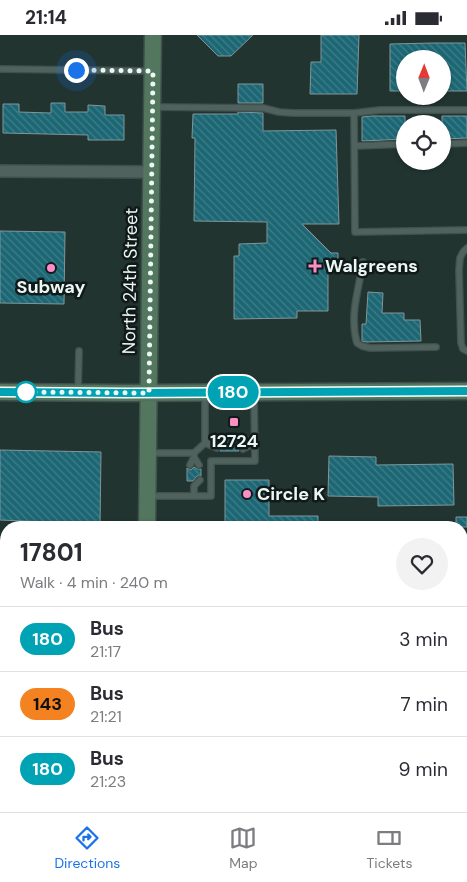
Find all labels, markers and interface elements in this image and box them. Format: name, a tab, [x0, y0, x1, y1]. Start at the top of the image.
text: 21:14	[25, 5, 67, 30]
north arrow	[396, 50, 451, 105]
map controls	[396, 50, 451, 170]
your location	[64, 58, 89, 83]
button: locate	[396, 115, 451, 170]
street label: North 24th Street	[117, 208, 143, 354]
place label: Walgreens	[325, 254, 418, 278]
marker: Walgreens	[309, 260, 321, 272]
marker: Subway	[45, 262, 57, 274]
place label: Subway	[17, 275, 86, 299]
line badge: 180	[204, 376, 262, 408]
text: 180	[218, 380, 248, 404]
unlabelled marker	[15, 381, 37, 403]
marker: 12724	[228, 416, 240, 428]
place label: 12724	[210, 429, 258, 453]
place label: Circle K	[257, 482, 325, 506]
marker: Circle K	[241, 488, 253, 500]
text: 17801	[20, 537, 83, 568]
button: heart	[396, 538, 448, 590]
text: Walk · 4 min · 240 m	[20, 572, 168, 593]
text: Bus	[90, 616, 124, 641]
text: 180	[32, 627, 63, 651]
text: 3 min	[399, 627, 448, 652]
text: 21:17	[90, 641, 121, 662]
text: Bus	[90, 681, 124, 706]
text: 143	[33, 692, 62, 716]
text: 7 min	[400, 692, 448, 717]
text: 21:21	[90, 706, 122, 727]
text: Bus	[90, 746, 124, 771]
text: 180	[32, 757, 63, 781]
text: 9 min	[399, 757, 448, 782]
text: 21:23	[90, 771, 126, 792]
tab: Directions	[54, 824, 120, 872]
tab: Map	[229, 824, 258, 872]
tab: Tickets	[366, 824, 412, 872]

